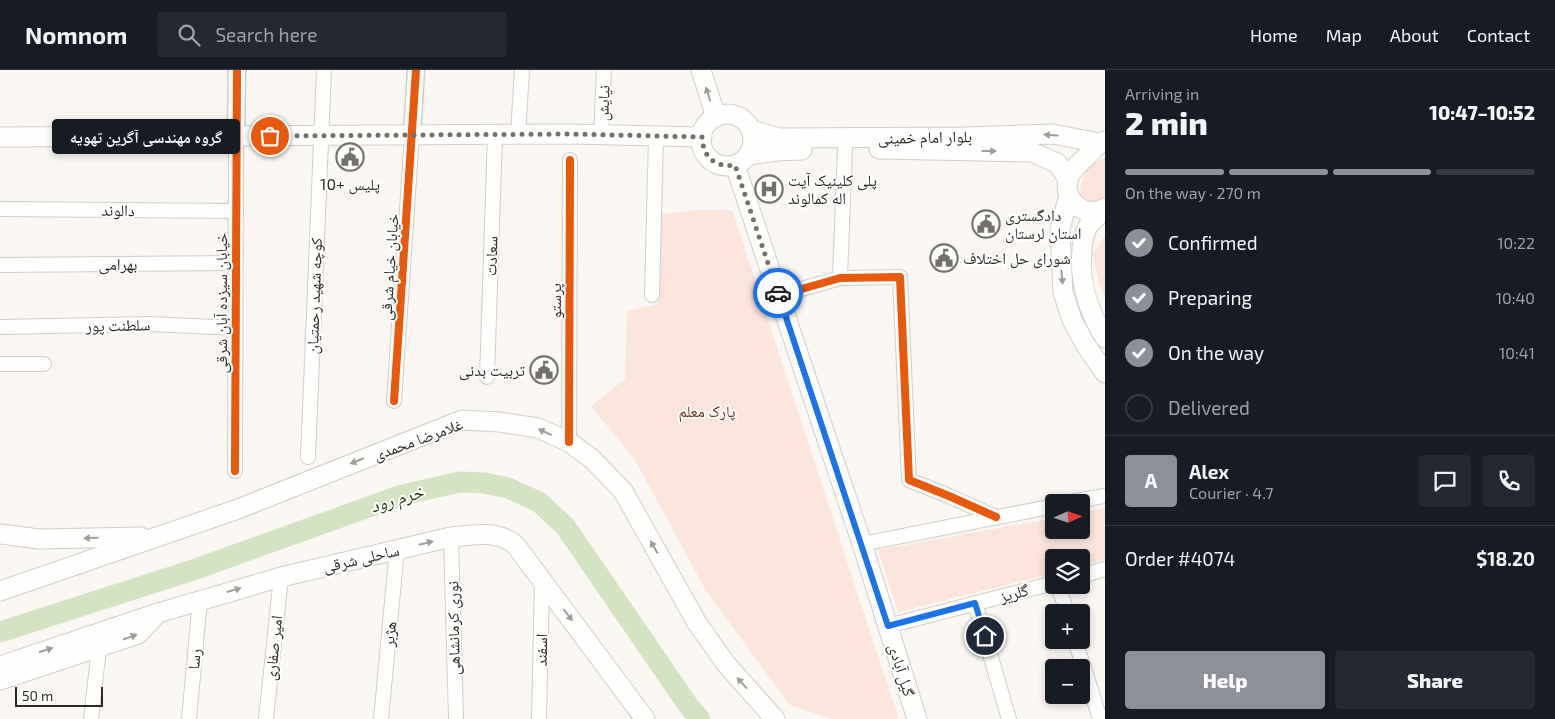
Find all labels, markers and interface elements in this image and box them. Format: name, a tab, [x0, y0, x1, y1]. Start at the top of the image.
search box	[157, 12, 507, 57]
text: Nomnom	[25, 20, 127, 49]
icon: search	[175, 21, 203, 49]
text: Search here	[215, 23, 317, 46]
text: Home	[1250, 24, 1298, 46]
text: Map	[1326, 24, 1362, 46]
text: About	[1390, 24, 1439, 46]
text: Contact	[1467, 24, 1530, 46]
text: Arriving in	[1125, 84, 1199, 103]
street label: نیایش	[592, 85, 615, 121]
one-way arrow	[704, 86, 712, 101]
text: 10:47–10:52	[1429, 101, 1535, 124]
text: 2 min	[1125, 103, 1208, 141]
pin	[249, 115, 291, 157]
callout: گروه مهندسی آگرین تهویه	[52, 118, 240, 154]
icon: bag	[256, 122, 284, 150]
street label: بلوار امام خمینی	[878, 126, 972, 149]
text: گروه مهندسی آگرین تهویه	[70, 127, 222, 146]
one-way arrow	[1043, 130, 1059, 138]
public building icon: پلیس +10	[335, 142, 365, 172]
one-way arrow	[982, 147, 998, 155]
place label: پلی کلینیک آیت اله کمالوند	[788, 170, 877, 208]
place label: پلیس +10	[320, 174, 380, 195]
hospital icon: پلی کلینیک آیت اله کمالوند	[754, 174, 784, 204]
text: On the way · 270 m	[1125, 183, 1261, 202]
street label: دالوند	[101, 200, 135, 220]
place label: دادگستری استان لرستان	[1005, 205, 1082, 244]
public building icon: دادگستری استان لرستان	[971, 209, 1001, 239]
street label: خیابان خیام شرقی	[375, 213, 404, 321]
icon: check	[1125, 229, 1153, 257]
text: Confirmed	[1168, 231, 1258, 254]
street label: خیابان سیزده آبان شرقی	[211, 233, 232, 373]
text: 10:22	[1497, 233, 1535, 252]
street label: سعادت	[480, 236, 501, 276]
street label: کوچه شهید رحمتیان	[302, 237, 327, 355]
public building icon: شورای حل اختلاف	[929, 243, 959, 273]
place label: شورای حل اختلاف	[963, 248, 1071, 269]
street label: بهرامی	[98, 254, 138, 275]
courier	[753, 268, 803, 318]
one-way arrow	[1058, 270, 1066, 286]
icon: car	[764, 279, 792, 307]
street label: پرستو	[545, 283, 565, 319]
icon: check	[1125, 284, 1153, 312]
text: Preparing	[1168, 286, 1252, 309]
text: 10:40	[1496, 288, 1535, 307]
street label: سلطنت پور	[84, 314, 151, 336]
icon: check	[1125, 339, 1153, 367]
text: On the way	[1168, 341, 1264, 364]
text: 10:41	[1499, 343, 1535, 362]
public building icon: تربیت بدنی	[529, 355, 559, 385]
place label: تربیت بدنی	[459, 360, 525, 381]
text: Delivered	[1168, 396, 1250, 419]
park label: پارک معلم	[678, 401, 736, 422]
street label: غلامرضا محمدی	[370, 414, 466, 465]
one-way arrow	[538, 427, 552, 435]
button: chat	[1419, 455, 1471, 507]
button: phone	[1483, 455, 1535, 507]
one-way arrow	[350, 458, 364, 466]
text: Alex	[1189, 460, 1229, 483]
text: A	[1145, 469, 1157, 492]
water label: خرم رود	[367, 479, 427, 518]
text: Courier · 4.7	[1189, 483, 1273, 502]
north arrow	[1045, 494, 1090, 539]
map controls	[1045, 494, 1090, 704]
one-way arrow	[82, 534, 98, 542]
street label: ساحلی شرقی	[321, 539, 401, 577]
one-way arrow	[419, 539, 434, 547]
one-way arrow	[650, 539, 658, 554]
text: Order #4074	[1125, 547, 1235, 570]
text: $18.20	[1476, 547, 1535, 570]
button: layers	[1045, 549, 1090, 594]
street label: گلریز	[996, 579, 1031, 607]
street label: نوری کرمانشاهی	[442, 581, 465, 675]
one-way arrow	[227, 586, 242, 594]
button: +	[1045, 604, 1090, 649]
one-way arrow	[563, 608, 573, 622]
street label: امیر صفاری	[260, 614, 287, 682]
pin	[964, 615, 1006, 657]
street label: هژبر	[378, 620, 400, 649]
icon: home	[971, 622, 999, 650]
one-way arrow	[122, 633, 137, 641]
street label: اسفند	[531, 633, 550, 667]
street label: گیل آبادی	[884, 641, 920, 699]
one-way arrow	[39, 646, 54, 653]
street label: رسا	[183, 648, 205, 670]
button: Help	[1125, 651, 1325, 709]
button: Share	[1335, 651, 1535, 709]
button: −	[1045, 659, 1090, 704]
one-way arrow	[737, 676, 748, 689]
scale bar	[15, 684, 102, 707]
text: 50 m	[22, 687, 53, 704]

